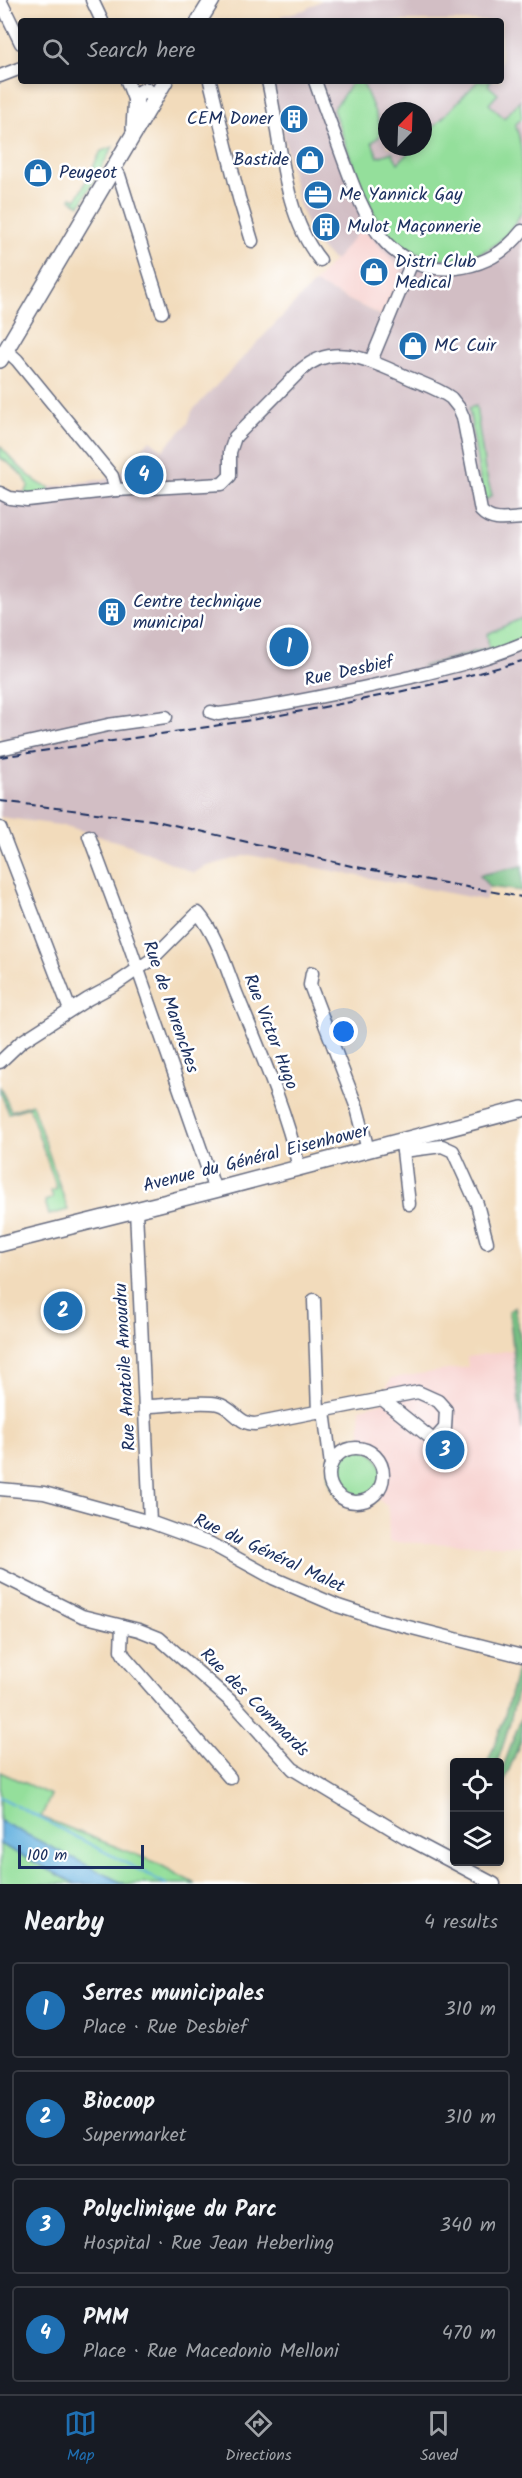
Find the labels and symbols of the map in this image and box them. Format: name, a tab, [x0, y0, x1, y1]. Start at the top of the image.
north arrow	[378, 102, 432, 156]
building icon: CEM Doner	[278, 103, 310, 135]
place label: CEM Doner	[187, 105, 274, 134]
shop icon: Bastide	[294, 144, 326, 176]
place label: Bastide	[233, 146, 289, 175]
shop icon: Peugeot	[22, 157, 54, 189]
place label: Peugeot	[59, 159, 118, 188]
office icon: Me Yannick Gay	[302, 179, 334, 211]
place label: Me Yannick Gay	[339, 181, 463, 210]
building icon: Mulot Maçonnerie	[310, 211, 342, 243]
place label: Mulot Maçonnerie	[347, 213, 481, 242]
place label: Distri Club Medical	[395, 248, 477, 298]
shop icon: Distri Club Medical	[358, 256, 390, 288]
shop icon: MC Cuir	[397, 330, 429, 362]
place label: MC Cuir	[434, 332, 497, 361]
pin: 4	[124, 452, 164, 498]
place label: Centre technique municipal	[133, 588, 262, 638]
building icon: Centre technique municipal	[96, 596, 128, 628]
pin: 1	[270, 624, 308, 670]
street label: Rue Desbief	[302, 648, 398, 696]
street label: Rue de Marenches	[134, 937, 206, 1078]
street label: Rue Victor Hugo	[235, 970, 305, 1094]
your location	[329, 1017, 358, 1046]
street label: Avenue du Général Eisenhower	[140, 1117, 373, 1201]
street label: Rue Anatoile Amoudru	[107, 1282, 145, 1452]
pin: 2	[44, 1288, 82, 1334]
pin: 3	[426, 1428, 464, 1472]
street label: Rue du Général Malet	[189, 1506, 350, 1602]
street label: Rue des Commards	[192, 1641, 316, 1765]
scale bar	[18, 1842, 144, 1870]

